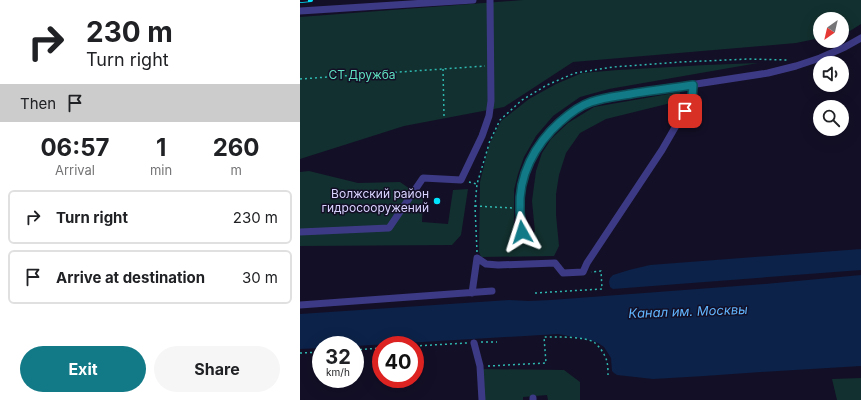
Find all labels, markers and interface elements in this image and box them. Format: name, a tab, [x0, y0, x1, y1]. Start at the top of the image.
north arrow	[813, 12, 849, 48]
map controls	[813, 12, 849, 136]
text: 230 m	[86, 15, 173, 49]
icon: right	[20, 16, 72, 68]
text: Turn right	[86, 49, 169, 70]
button: sound	[813, 56, 849, 92]
park label: СТ Дружба	[328, 67, 396, 82]
icon: arrive	[64, 92, 86, 114]
text: Then	[20, 94, 56, 113]
pin	[668, 94, 702, 128]
icon: arrive	[674, 100, 696, 122]
button: search	[813, 100, 849, 136]
text: 06:57	[40, 133, 110, 162]
text: 1	[156, 133, 166, 162]
text: 260	[213, 133, 260, 162]
text: Arrival	[55, 162, 95, 178]
text: min	[150, 162, 172, 178]
text: m	[230, 162, 242, 178]
place label: Волжский район гидросооружений	[322, 186, 429, 215]
marker: Волжский район гидросооружений	[432, 196, 442, 206]
icon: right	[22, 206, 44, 228]
text: Turn right	[56, 208, 128, 227]
text: 230 m	[233, 208, 278, 227]
position arrow	[501, 211, 543, 253]
icon: arrive	[22, 266, 44, 288]
text: Arrive at destination	[56, 268, 205, 287]
text: 30 m	[242, 268, 278, 287]
water label: Канал им. Москвы	[628, 301, 748, 321]
speed limit sign: 40	[372, 336, 424, 388]
text: 32	[325, 345, 351, 369]
button: Exit	[20, 346, 146, 392]
button: Share	[154, 346, 280, 392]
text: km/h	[326, 366, 350, 378]

